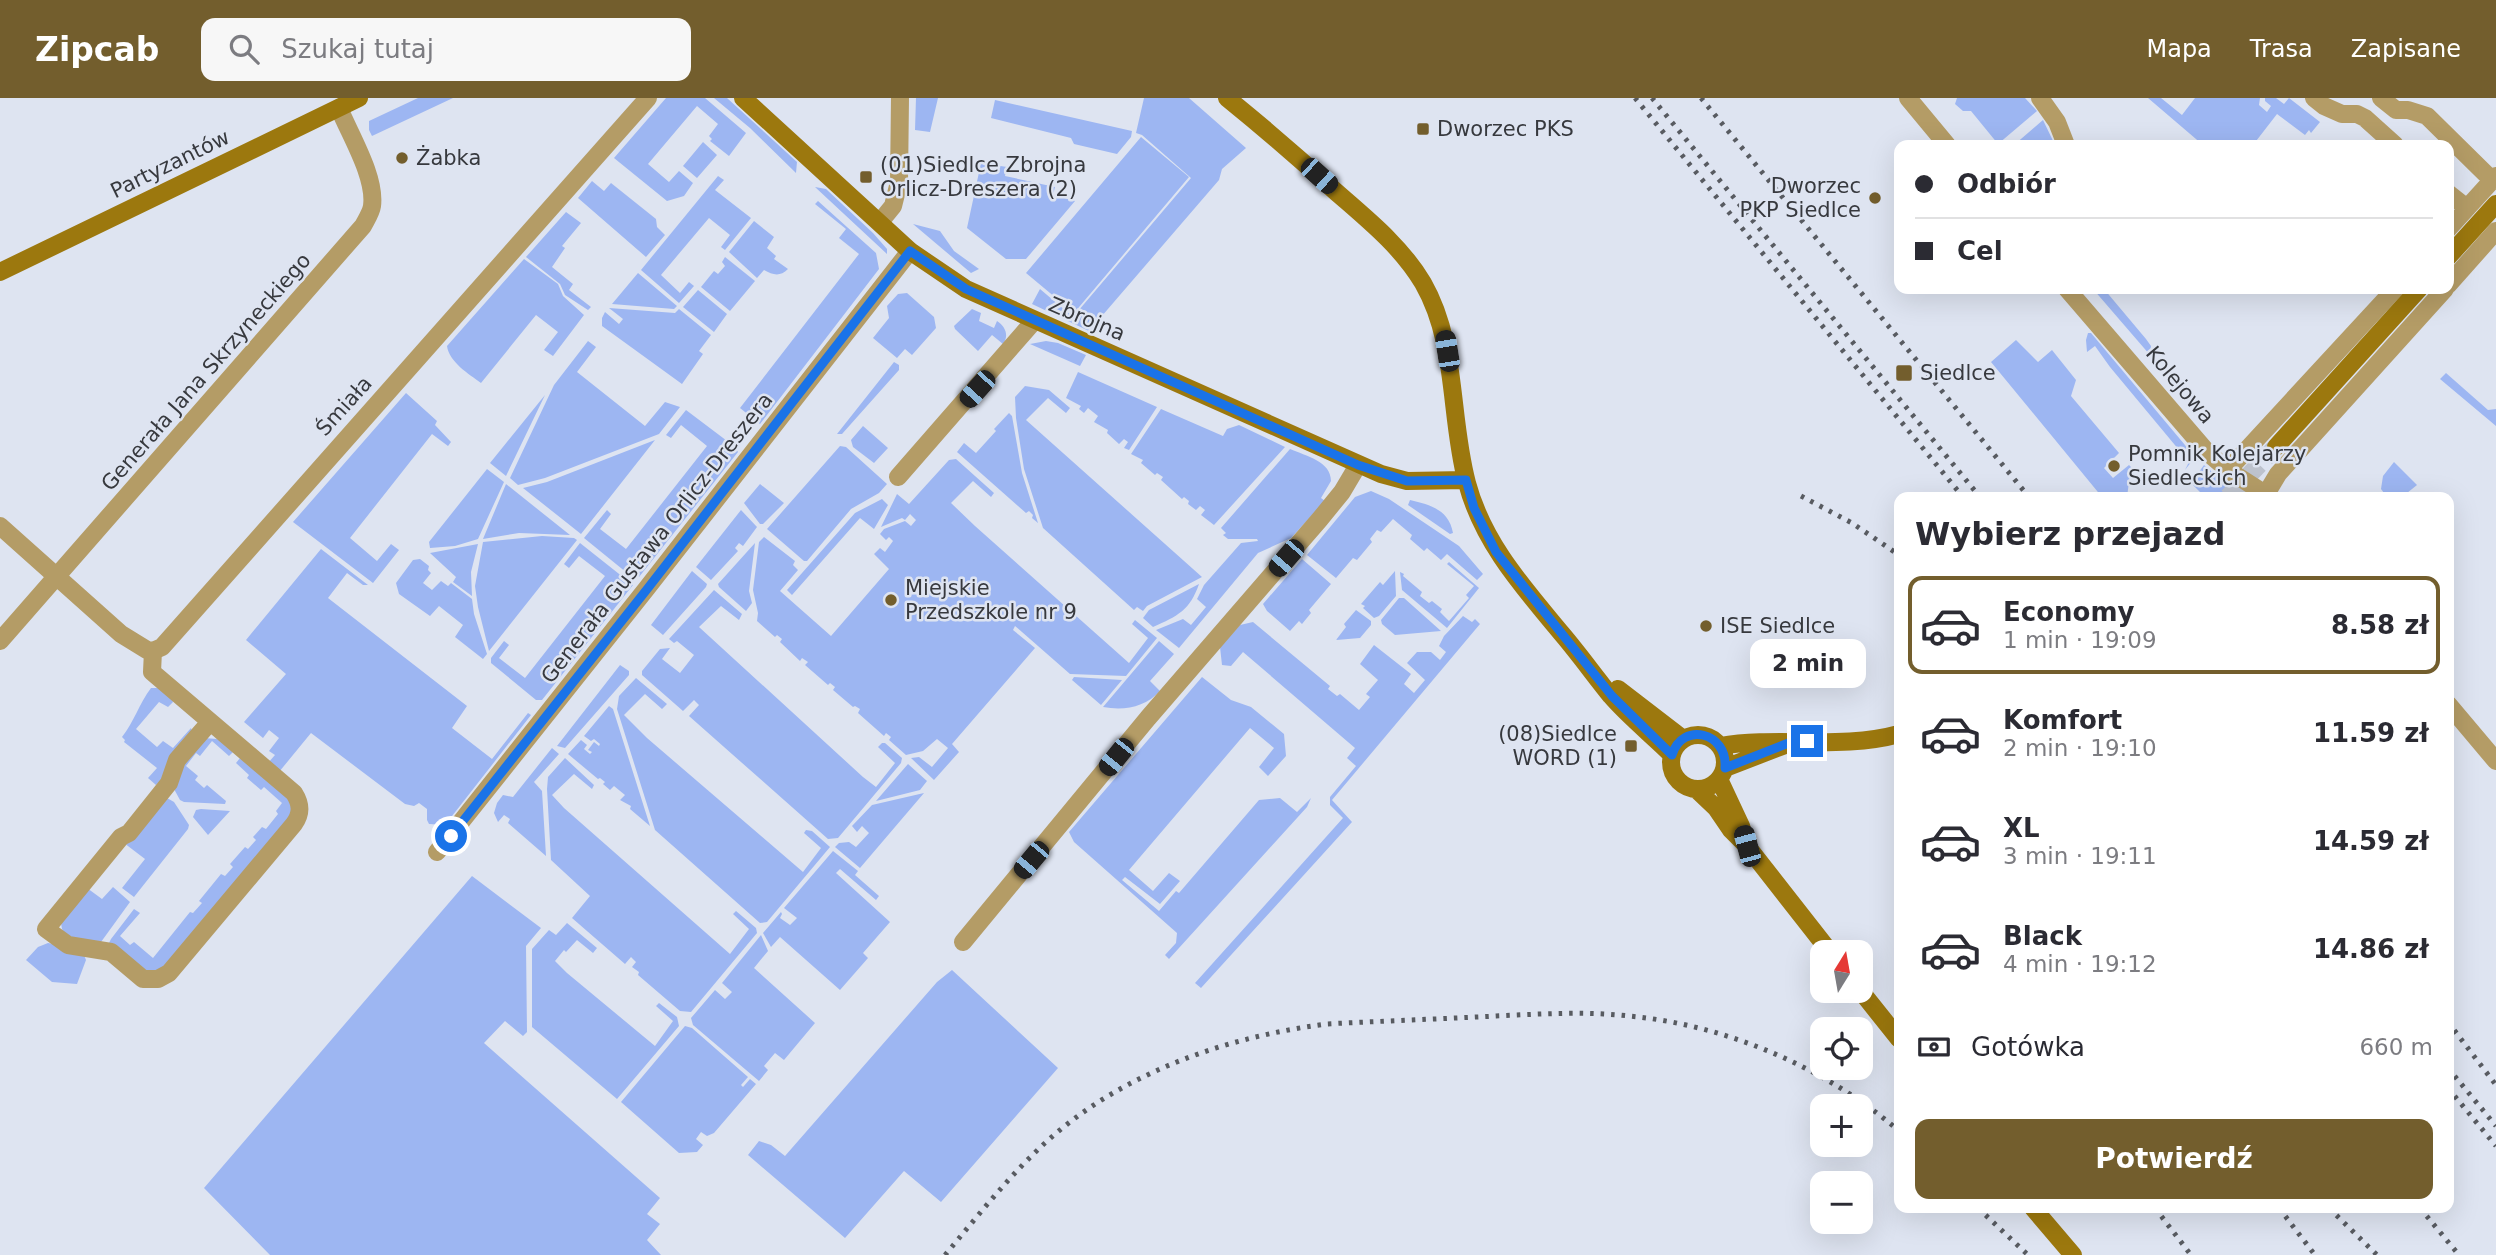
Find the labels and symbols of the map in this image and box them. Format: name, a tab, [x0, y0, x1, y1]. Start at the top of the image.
place label: Dworzec PKS	[1437, 117, 1574, 141]
marker: Dworzec PKS	[1415, 121, 1431, 137]
street label: Partyzantów	[107, 125, 233, 203]
place label: Żabka	[416, 145, 481, 170]
marker: Żabka	[394, 150, 410, 166]
place label: (01)Siedlce Zbrojna Orlicz-Dreszera (2)	[880, 153, 1086, 201]
car	[1297, 154, 1342, 198]
marker: (01)Siedlce Zbrojna Orlicz-Dreszera (2)	[858, 169, 874, 185]
place label: Dworzec PKP Siedlce	[1740, 174, 1861, 222]
marker: Dworzec PKP Siedlce	[1867, 190, 1883, 206]
street label: Generała Jana Skrzyneckiego	[96, 248, 316, 496]
street label: Zbrojna	[1045, 292, 1129, 346]
car	[1434, 329, 1461, 373]
street label: Kolejowa	[2141, 342, 2219, 428]
place label: Siedlce	[1920, 361, 1996, 385]
marker: Siedlce	[1894, 363, 1914, 383]
car	[956, 366, 999, 412]
street label: Śmiała	[310, 371, 377, 441]
street label: Generała Gustawa Orlicz-Dreszera	[536, 388, 778, 688]
place label: Pomnik Kolejarzy Siedleckich	[2128, 442, 2306, 490]
marker: Pomnik Kolejarzy Siedleckich	[2106, 458, 2122, 474]
car	[1265, 535, 1308, 581]
place label: Miejskie Przedszkole nr 9	[905, 576, 1077, 624]
marker: Miejskie Przedszkole nr 9	[883, 592, 899, 608]
place label: ISE Siedlce	[1720, 614, 1835, 638]
marker: ISE Siedlce	[1698, 618, 1714, 634]
callout: 2 min	[1749, 640, 1865, 688]
place label: (08)Siedlce WORD (1)	[1498, 722, 1617, 770]
route end	[1791, 725, 1823, 757]
car	[1095, 734, 1138, 780]
marker: (08)Siedlce WORD (1)	[1623, 738, 1639, 754]
route start	[435, 820, 467, 852]
car	[1732, 823, 1763, 869]
car	[1010, 837, 1053, 883]
north arrow	[1810, 940, 1872, 1003]

